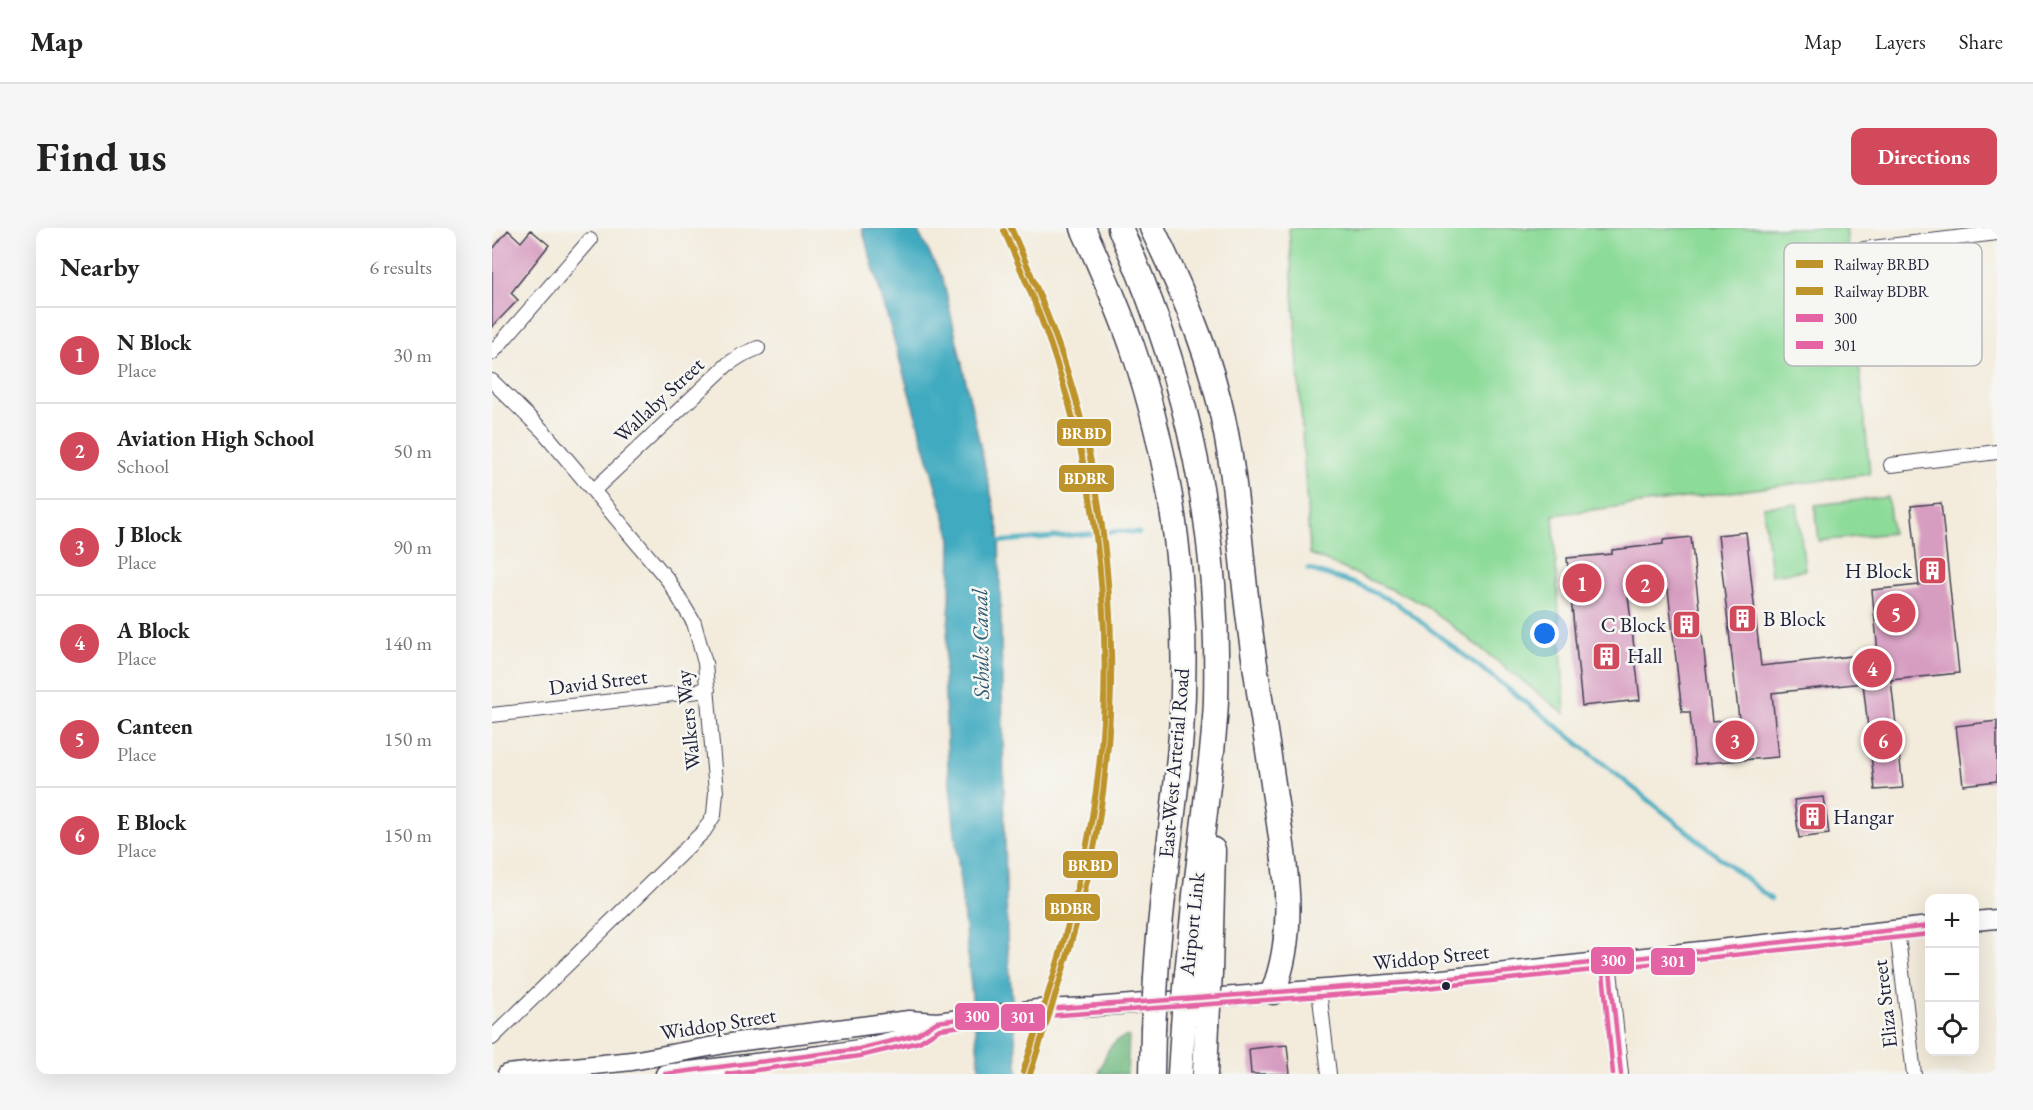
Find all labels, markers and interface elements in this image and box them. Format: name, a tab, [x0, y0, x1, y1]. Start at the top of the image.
text: Map	[30, 23, 83, 59]
text: Map	[1804, 28, 1842, 55]
text: Layers	[1875, 28, 1926, 55]
text: Share	[1959, 28, 2003, 55]
button: Directions	[1851, 128, 1997, 185]
text: Find us	[36, 129, 167, 184]
legend	[1784, 243, 1982, 366]
text: Nearby	[60, 250, 140, 284]
text: 6 results	[369, 254, 432, 280]
text: Railway BRBD	[1834, 254, 1929, 275]
text: Railway BDBR	[1834, 281, 1930, 302]
text: 300	[1834, 308, 1857, 329]
text: N Block	[117, 328, 192, 357]
text: 301	[1834, 335, 1857, 356]
text: 1	[74, 342, 85, 368]
text: 30 m	[393, 342, 432, 368]
street label: Wallaby Street	[608, 351, 710, 448]
text: Place	[117, 357, 156, 383]
line badge: BRBD	[1056, 418, 1112, 447]
text: BRBD	[1062, 423, 1106, 444]
text: Aviation High School	[117, 424, 314, 453]
text: 2	[74, 438, 85, 464]
text: 50 m	[393, 438, 432, 464]
text: School	[117, 453, 169, 479]
line badge: BDBR	[1058, 464, 1115, 493]
text: BDBR	[1064, 468, 1109, 489]
text: J Block	[117, 520, 182, 549]
text: 3	[74, 534, 85, 560]
text: 90 m	[393, 534, 432, 560]
text: Place	[117, 549, 156, 575]
building icon: H Block	[1917, 555, 1949, 587]
place label: H Block	[1845, 557, 1913, 584]
pin: 1	[1562, 560, 1602, 606]
pin: 2	[1626, 562, 1664, 606]
water label: Schulz Canal	[965, 588, 996, 700]
pin: 5	[1876, 590, 1916, 636]
building icon: B Block	[1726, 603, 1758, 635]
place label: B Block	[1763, 605, 1827, 632]
building icon: C Block	[1671, 609, 1703, 641]
place label: C Block	[1601, 611, 1667, 638]
text: A Block	[117, 616, 190, 645]
your location	[1530, 619, 1559, 648]
text: 4	[74, 630, 85, 656]
text: 140 m	[384, 630, 432, 656]
building icon: Hall	[1590, 640, 1622, 672]
place label: Hall	[1627, 642, 1662, 669]
text: Place	[117, 645, 156, 671]
pin: 4	[1852, 646, 1892, 690]
street label: David Street	[547, 662, 649, 701]
street label: East-West Arterial Road	[1152, 667, 1195, 859]
street label: Walkers Way	[669, 668, 706, 772]
text: Canteen	[117, 712, 193, 741]
pin: 3	[1716, 718, 1754, 762]
pin: 6	[1864, 718, 1902, 762]
text: 5	[74, 726, 85, 752]
text: 150 m	[384, 726, 432, 752]
text: Place	[117, 741, 156, 767]
building icon: Hangar	[1796, 801, 1828, 833]
place label: Hangar	[1833, 803, 1894, 830]
text: E Block	[117, 808, 187, 837]
text: 6	[74, 822, 85, 848]
text: 150 m	[384, 822, 432, 848]
text: Place	[117, 837, 156, 863]
line badge: BRBD	[1062, 850, 1119, 879]
text: BRBD	[1068, 855, 1112, 876]
street label: Airport Link	[1173, 870, 1210, 978]
line badge: BDBR	[1044, 893, 1101, 922]
map controls	[1925, 894, 1979, 1056]
button: +	[1925, 894, 1979, 948]
text: BDBR	[1050, 898, 1095, 919]
street label: Widdop Street	[1371, 937, 1491, 976]
line badge: 300	[1590, 946, 1635, 975]
line badge: 301	[1650, 947, 1696, 976]
button: −	[1925, 948, 1979, 1002]
text: 300	[1600, 950, 1626, 971]
text: 301	[1660, 951, 1686, 972]
street label: Eliza Street	[1866, 958, 1903, 1050]
unlabelled marker	[1440, 980, 1452, 992]
street label: Widdop Street	[658, 1001, 778, 1046]
line badge: 300	[954, 1002, 1000, 1031]
button: locate	[1925, 1002, 1979, 1056]
line badge: 301	[1000, 1003, 1046, 1032]
text: 300	[964, 1006, 990, 1027]
text: 301	[1010, 1007, 1036, 1028]

